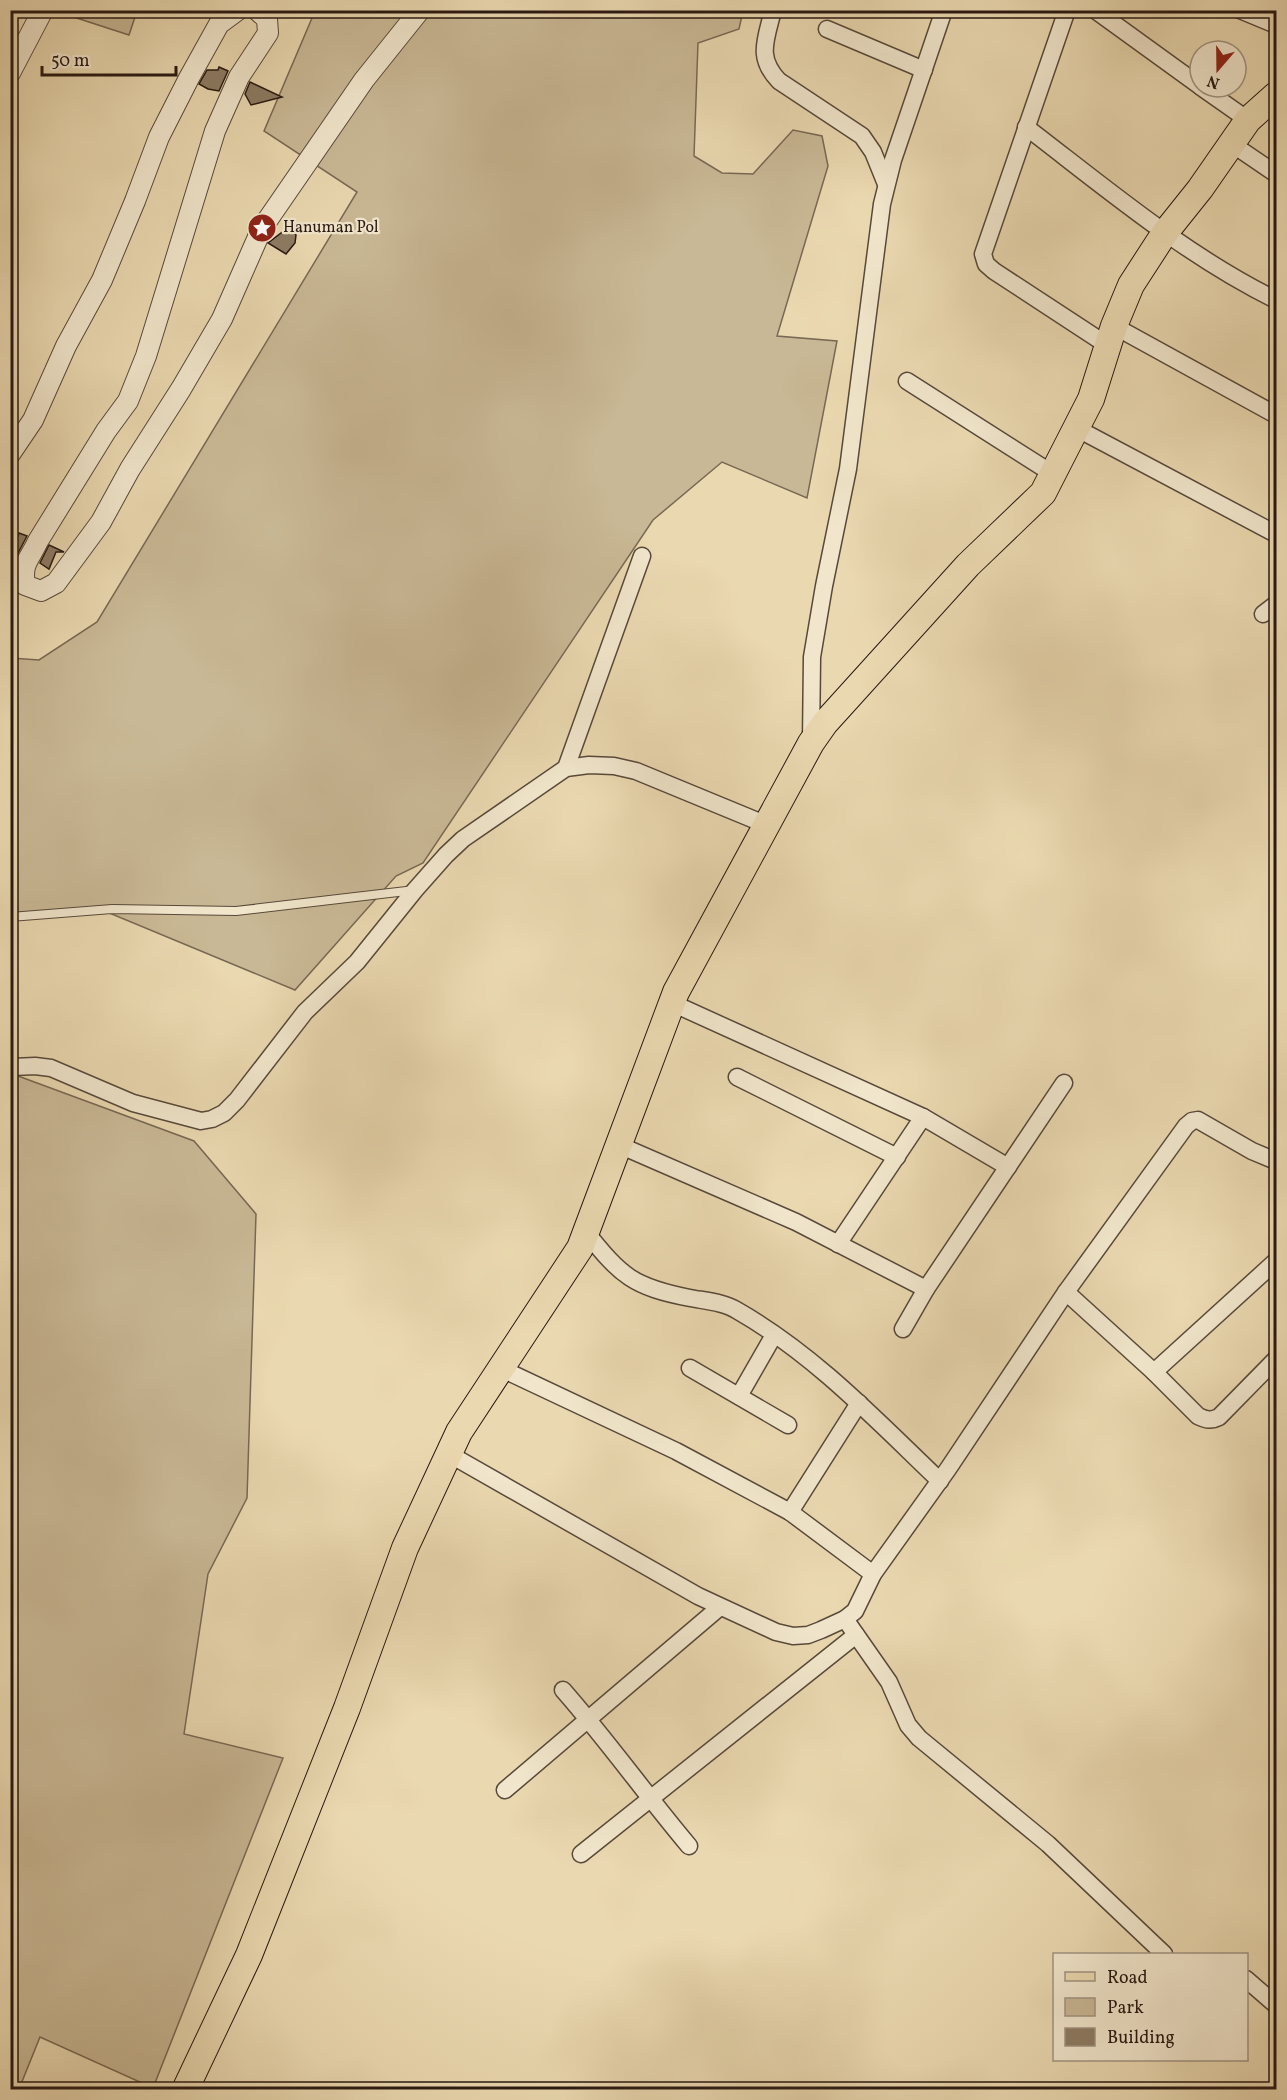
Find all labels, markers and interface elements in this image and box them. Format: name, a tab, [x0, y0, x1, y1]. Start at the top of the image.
scale bar	[42, 39, 176, 77]
north arrow	[1188, 39, 1248, 99]
text: 50 m	[51, 49, 90, 74]
text: N	[1204, 69, 1223, 94]
place icon: Hanuman Pol	[246, 212, 278, 244]
place label: Hanuman Pol	[283, 217, 379, 239]
legend	[1053, 1953, 1248, 2061]
text: Road	[1107, 1966, 1148, 1991]
text: Park	[1107, 1996, 1144, 2021]
text: Building	[1107, 2026, 1175, 2051]

